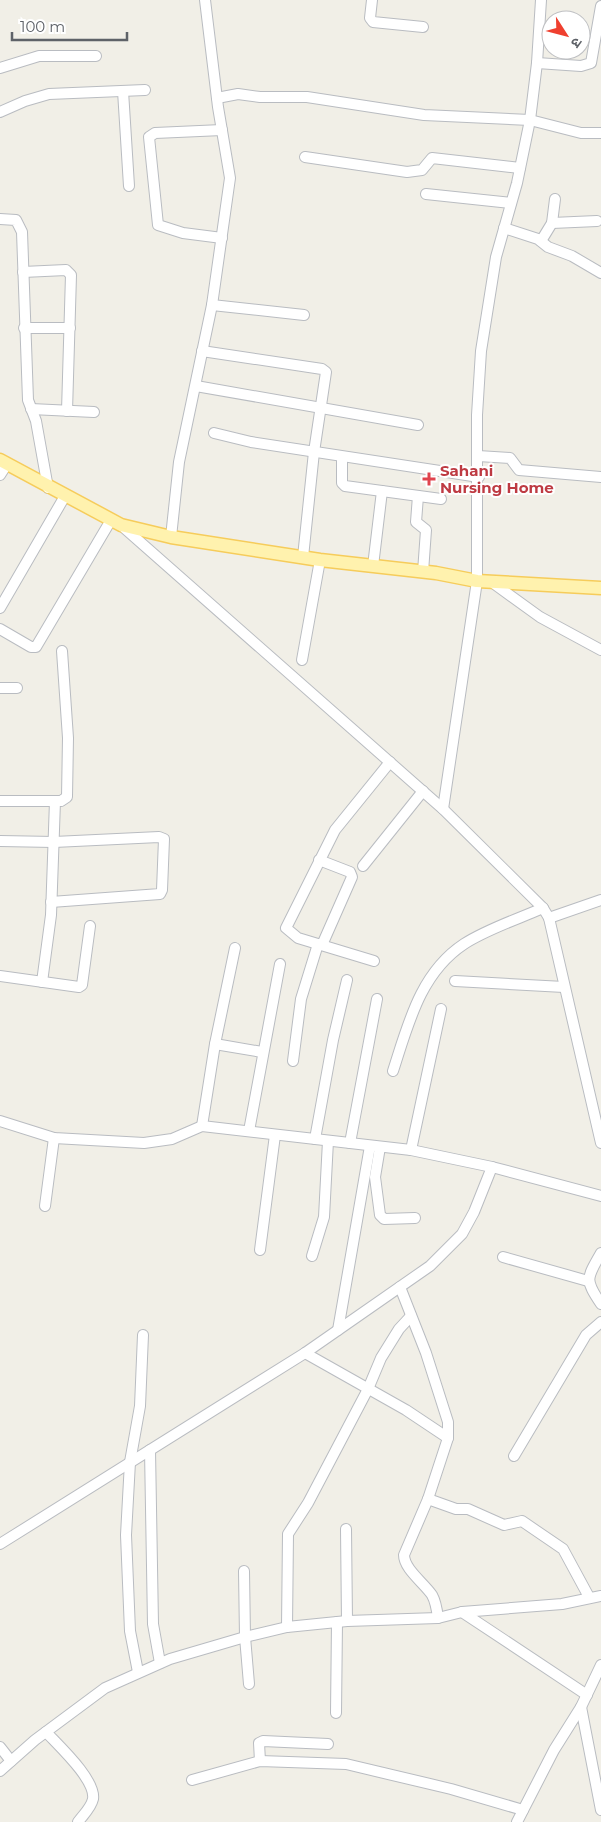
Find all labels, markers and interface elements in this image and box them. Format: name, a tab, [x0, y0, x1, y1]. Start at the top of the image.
scale bar	[12, 10, 128, 42]
north arrow	[541, 10, 591, 60]
text: 100 m	[20, 17, 65, 36]
text: उ	[566, 34, 586, 52]
place label: Sahani Nursing Home	[440, 461, 554, 497]
marker: Sahani Nursing Home	[422, 472, 436, 486]

